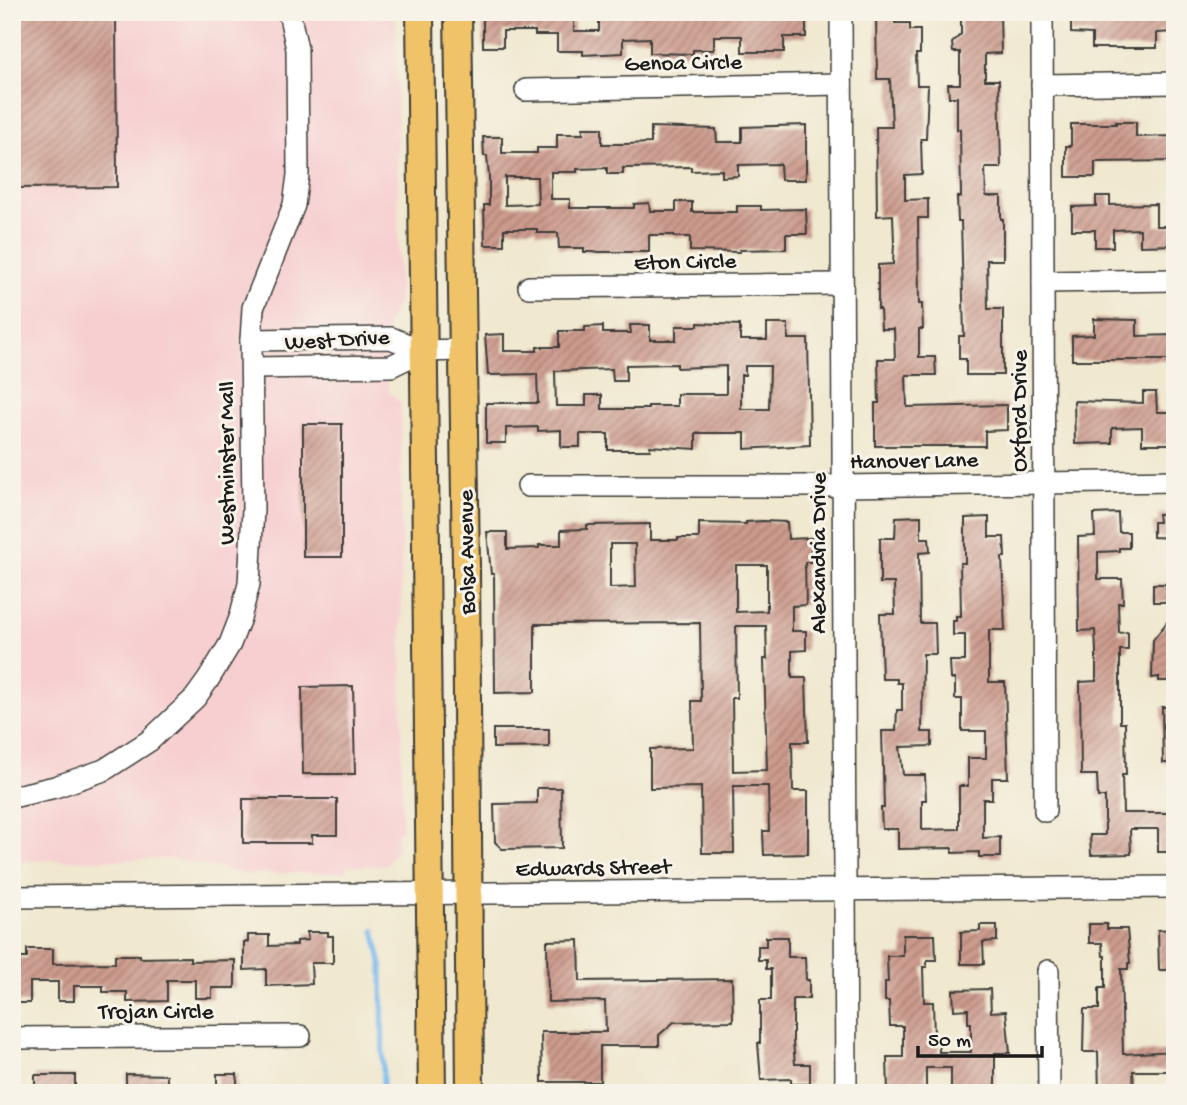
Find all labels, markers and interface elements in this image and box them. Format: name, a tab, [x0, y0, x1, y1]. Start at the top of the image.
street label: Genoa Circle	[624, 50, 743, 79]
street label: Eton Circle	[634, 249, 738, 278]
street label: West Drive	[284, 325, 391, 358]
street label: Oxford Drive	[1008, 349, 1035, 472]
street label: Westminster Mall	[215, 381, 242, 545]
street label: Hanover Lane	[850, 448, 980, 477]
street label: Alexandria Drive	[807, 471, 834, 634]
street label: Bolsa Avenue	[454, 488, 483, 615]
street label: Edwards Street	[515, 855, 673, 884]
street label: Trojan Circle	[96, 1000, 215, 1027]
scale bar	[918, 1014, 1042, 1058]
text: 50 m	[928, 1030, 971, 1055]

